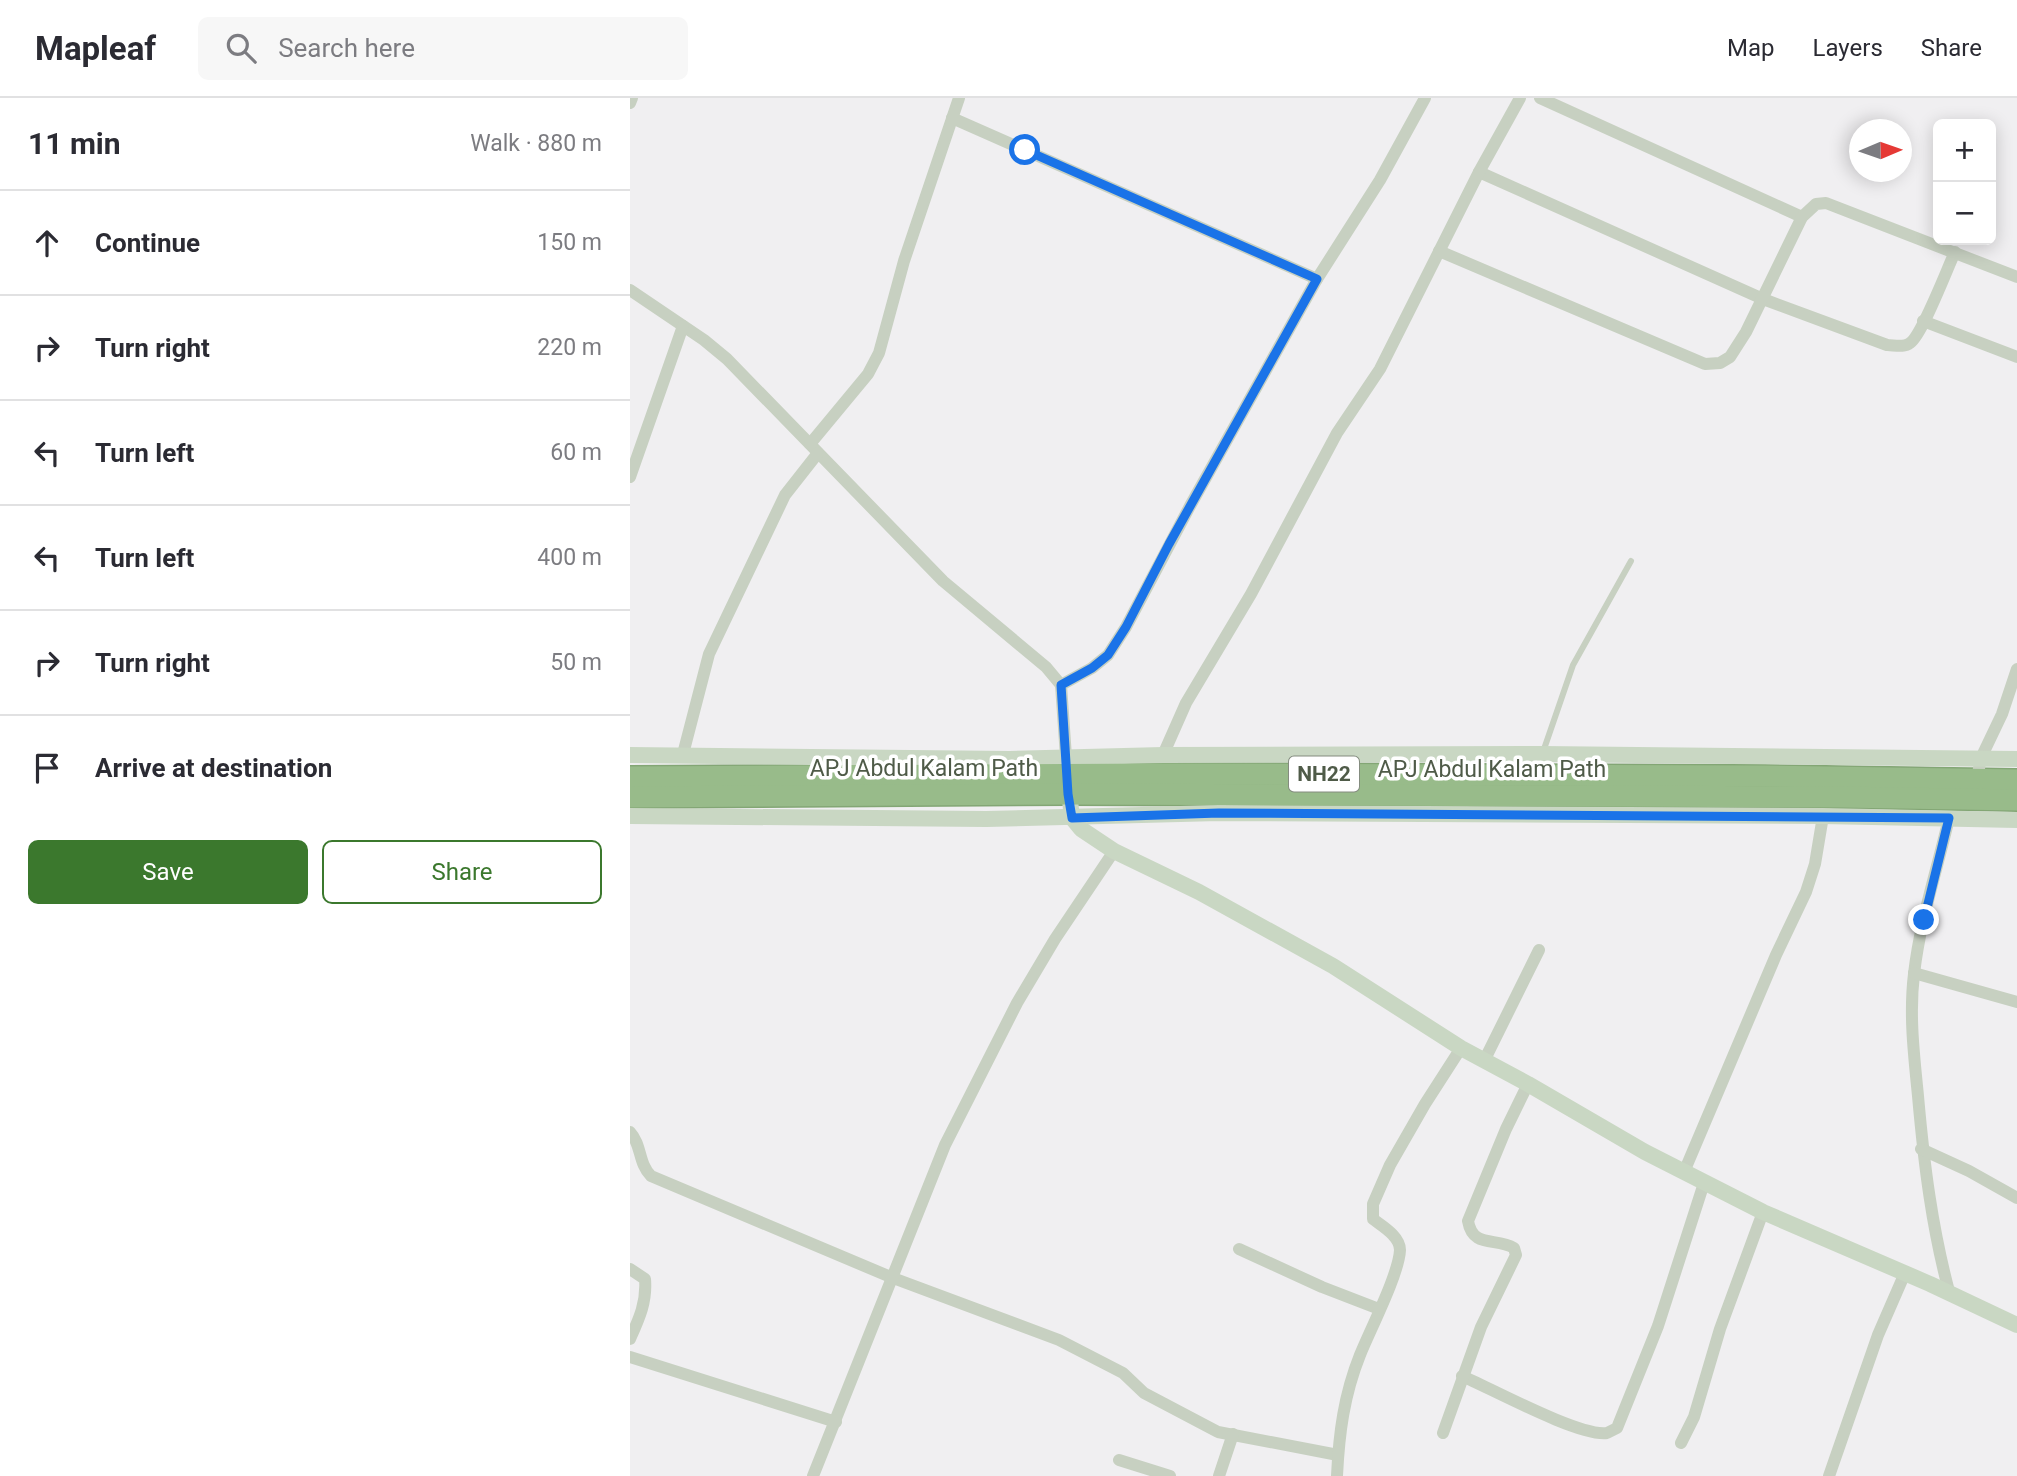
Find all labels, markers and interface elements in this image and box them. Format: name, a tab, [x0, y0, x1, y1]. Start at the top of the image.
search box	[198, 17, 688, 80]
text: Mapleaf	[35, 29, 156, 68]
icon: search	[222, 29, 260, 67]
text: Search here	[278, 33, 415, 63]
text: Map	[1727, 34, 1775, 62]
text: Layers	[1813, 34, 1883, 62]
text: Share	[1921, 34, 1982, 62]
north arrow	[1849, 119, 1912, 182]
map controls	[1933, 119, 1996, 245]
button: +	[1933, 119, 1996, 182]
text: 11 min	[28, 126, 121, 161]
text: Walk · 880 m	[470, 130, 602, 157]
route start	[1009, 134, 1040, 165]
button: −	[1933, 182, 1996, 245]
icon: ahead	[28, 224, 66, 262]
text: Continue	[95, 228, 200, 258]
text: 150 m	[537, 229, 602, 256]
icon: right	[28, 329, 66, 367]
text: Turn right	[95, 333, 210, 363]
text: 220 m	[537, 334, 602, 361]
icon: left	[28, 434, 66, 472]
text: Turn left	[95, 438, 194, 468]
text: 60 m	[550, 439, 602, 466]
icon: left	[28, 539, 66, 577]
text: Turn left	[95, 543, 194, 573]
text: 400 m	[537, 544, 602, 571]
icon: right	[28, 644, 66, 682]
text: Turn right	[95, 648, 210, 678]
text: 50 m	[550, 649, 602, 676]
icon: arrive	[28, 749, 66, 787]
text: Arrive at destination	[95, 753, 332, 783]
street label: APJ Abdul Kalam Path	[810, 755, 1038, 782]
road number: NH22	[1289, 756, 1359, 792]
street label: APJ Abdul Kalam Path	[1378, 756, 1606, 783]
button: Save	[28, 840, 308, 904]
button: Share	[322, 840, 602, 904]
route end	[1908, 904, 1939, 935]

